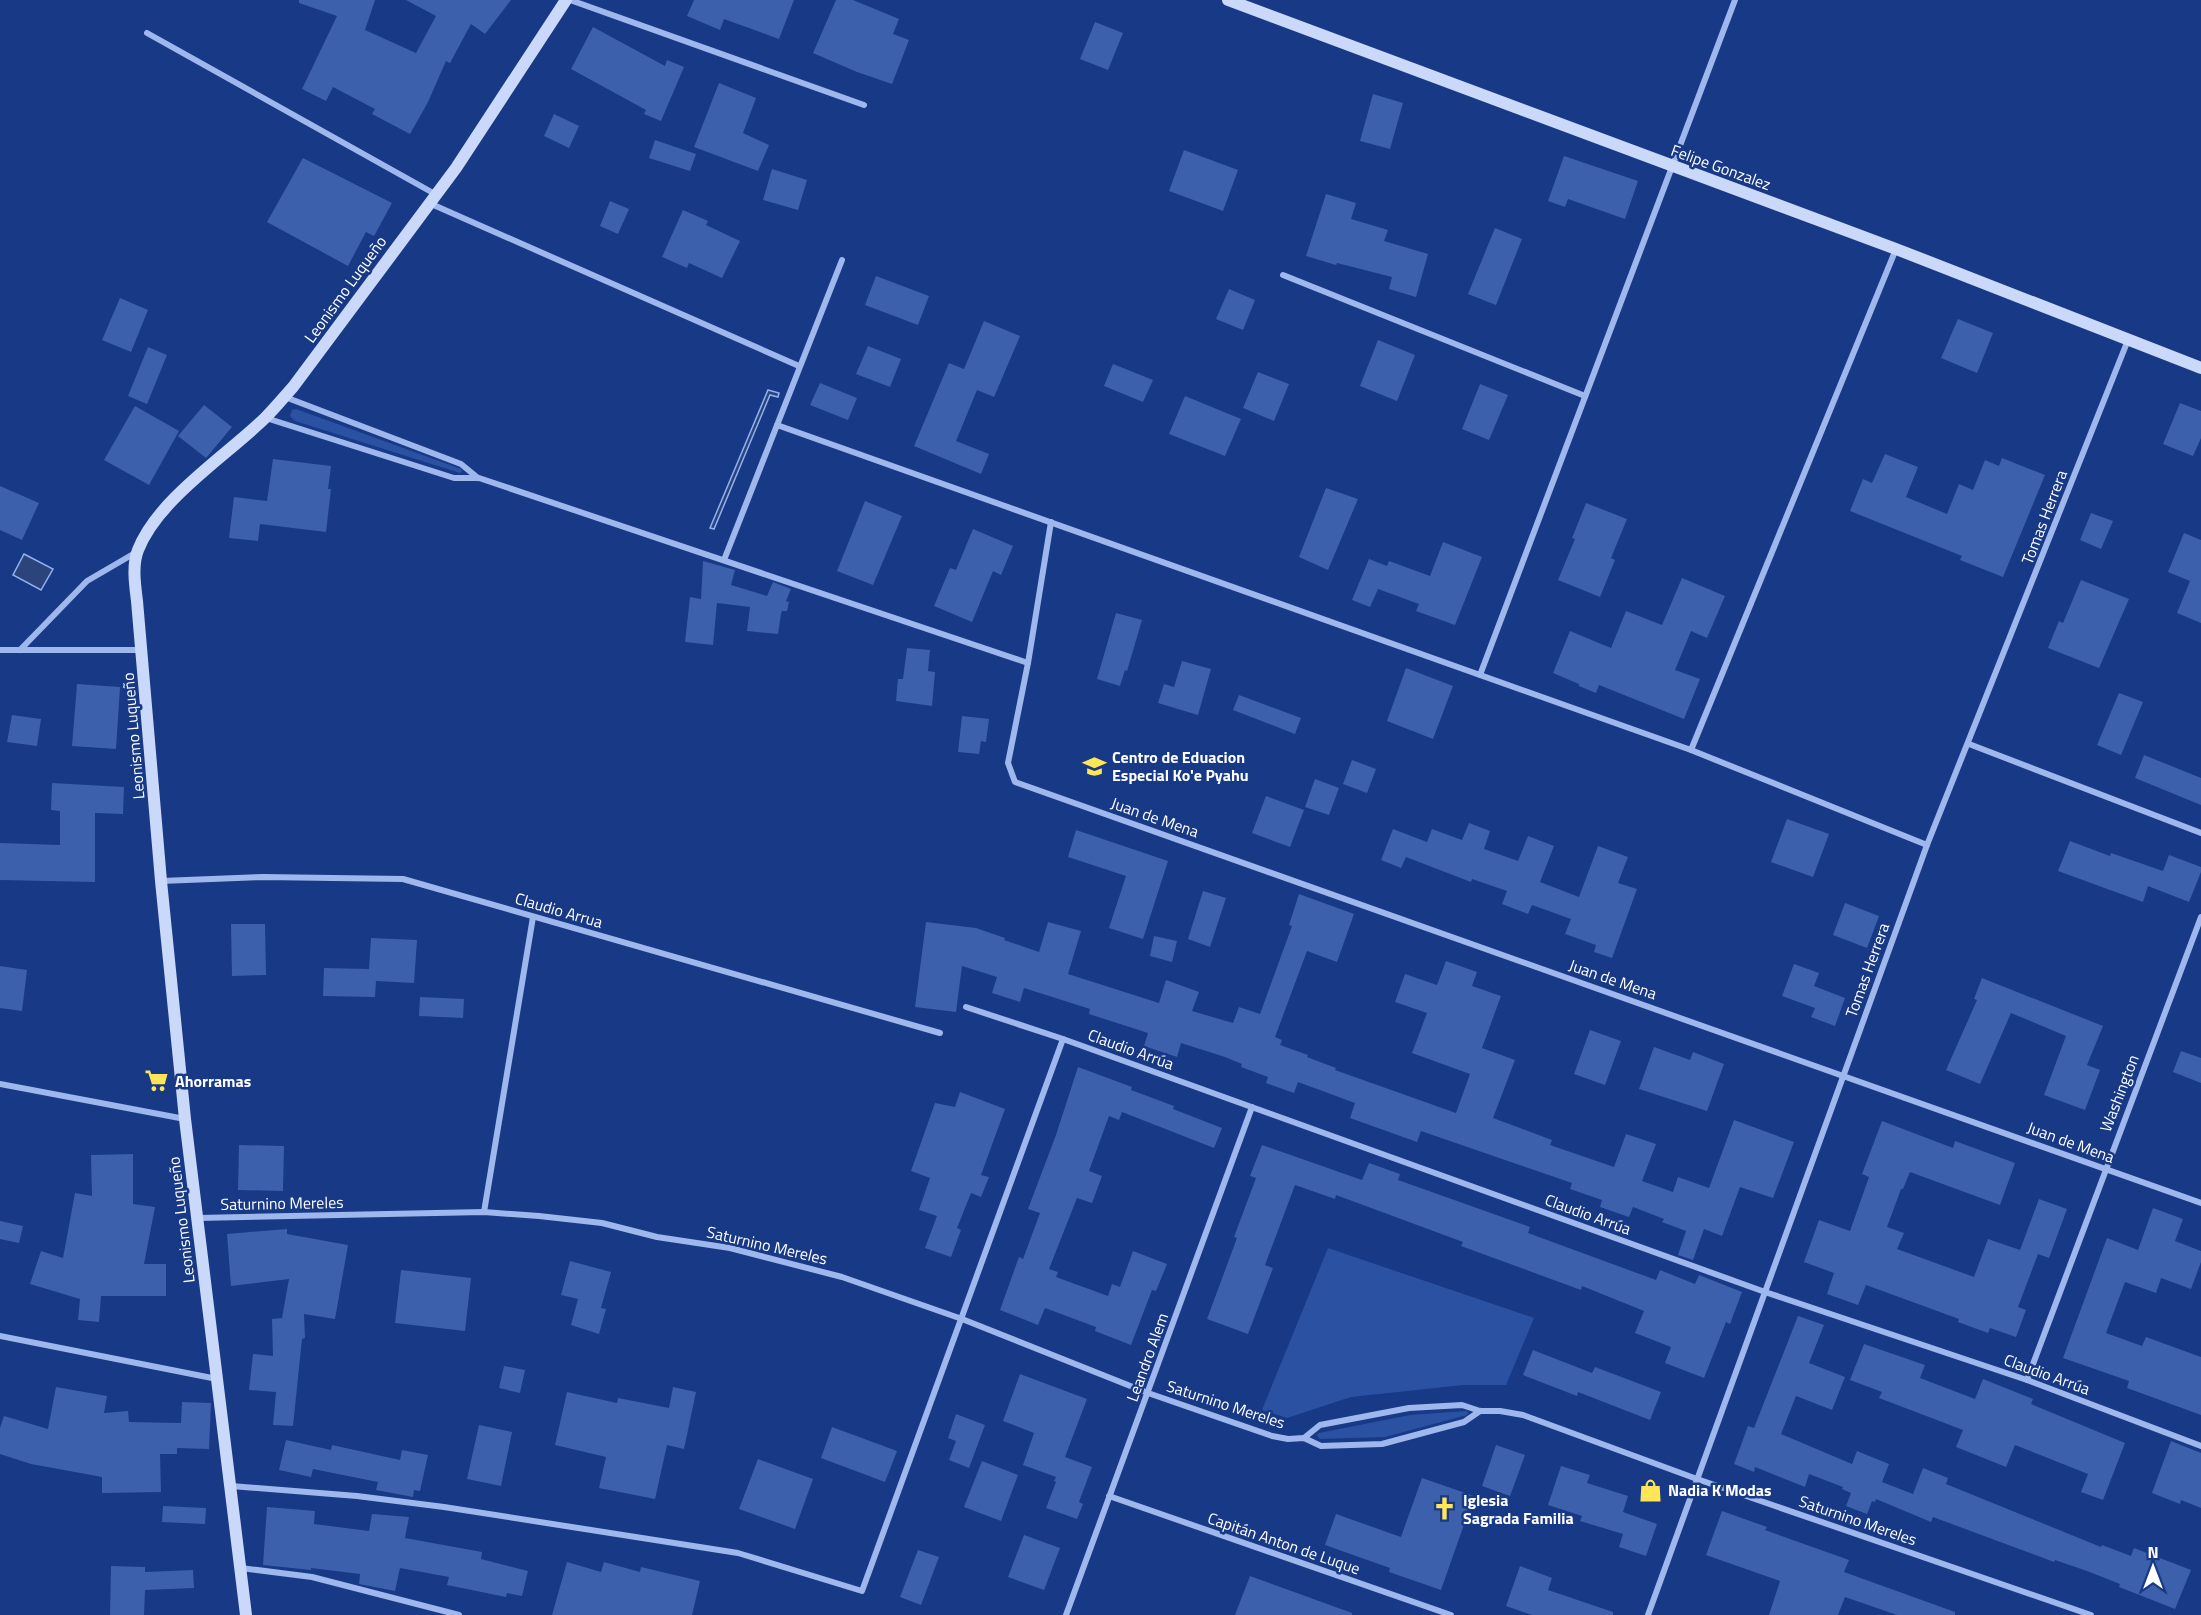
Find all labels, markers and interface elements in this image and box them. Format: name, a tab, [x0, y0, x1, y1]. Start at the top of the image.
street label: Felipe Gonzalez	[1668, 138, 1774, 196]
street label: Leonismo Luqueño	[298, 231, 392, 347]
street label: Tomas Herrera	[2015, 466, 2073, 568]
street label: Leonismo Luqueño	[116, 672, 150, 800]
place label: Centro de Eduacion Especial Ko'e Pyahu	[1112, 745, 1249, 787]
school or university icon: Centro de Eduacion Especial Ko'e Pyahu	[1081, 753, 1107, 779]
street label: Juan de Mena	[1108, 791, 1202, 843]
street label: Claudio Arrua	[512, 886, 606, 934]
street label: Tomas Herrera	[1839, 919, 1895, 1021]
street label: Juan de Mena	[1566, 953, 1660, 1005]
street label: Claudio Arrúa	[1085, 1022, 1177, 1076]
street label: Washington	[2093, 1051, 2145, 1135]
supermarket icon: Ahorramas	[144, 1068, 170, 1094]
place label: Ahorramas	[175, 1069, 251, 1093]
street label: Juan de Mena	[2024, 1115, 2118, 1169]
street label: Leonismo Luqueño	[161, 1155, 201, 1285]
street label: Claudio Arrúa	[1542, 1187, 1634, 1241]
street label: Saturnino Mereles	[220, 1190, 344, 1216]
street label: Saturnino Mereles	[704, 1219, 830, 1271]
street label: Leandro Alem	[1120, 1309, 1174, 1405]
street label: Claudio Arrúa	[2001, 1347, 2093, 1401]
street label: Saturnino Mereles	[1164, 1374, 1288, 1434]
shop icon: Nadia K Modas	[1637, 1477, 1663, 1503]
place label: Nadia K Modas	[1668, 1478, 1772, 1502]
place label: Iglesia Sagrada Familia	[1463, 1488, 1574, 1530]
street label: Saturnino Mereles	[1796, 1489, 1920, 1551]
church icon: Iglesia Sagrada Familia	[1432, 1496, 1458, 1522]
street label: Capitán Anton de Luque	[1205, 1506, 1363, 1580]
north arrow	[2123, 1537, 2183, 1597]
text: N	[2147, 1540, 2159, 1564]

